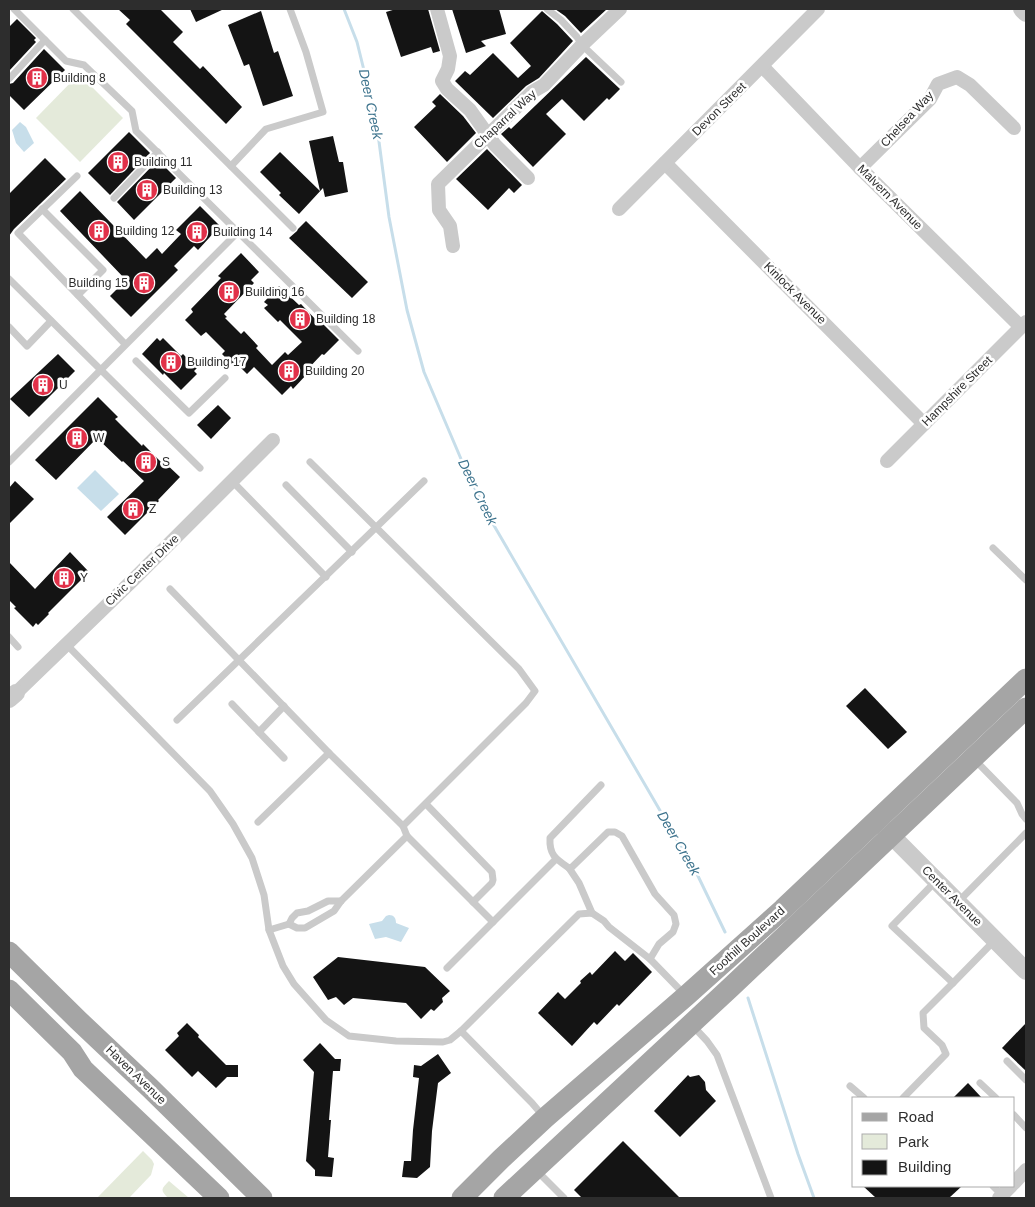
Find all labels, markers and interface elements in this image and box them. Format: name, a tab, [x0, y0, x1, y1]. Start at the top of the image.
building icon: Building 8	[25, 66, 49, 90]
water label: Deer Creek	[356, 67, 386, 142]
place label: Building 8	[53, 71, 106, 85]
street label: Devon Street	[689, 79, 749, 139]
street label: Chaparral Way	[471, 87, 539, 151]
street label: Chelsea Way	[878, 88, 936, 150]
building icon: Building 11	[106, 150, 130, 174]
place label: Building 11	[134, 155, 193, 169]
street label: Malvern Avenue	[855, 162, 926, 233]
building icon: Building 13	[135, 178, 159, 202]
place label: Building 13	[163, 183, 223, 197]
building icon: Building 12	[87, 219, 111, 243]
building icon: Building 14	[185, 220, 209, 244]
place label: Building 12	[115, 224, 175, 238]
place label: Building 14	[213, 225, 273, 239]
street label: Kinlock Avenue	[761, 259, 829, 327]
building icon: Building 15	[132, 271, 156, 295]
place label: Building 15	[69, 276, 128, 290]
building icon: Building 16	[217, 280, 241, 304]
place label: Building 16	[245, 285, 305, 299]
building icon: Building 18	[288, 307, 312, 331]
place label: Building 18	[316, 312, 376, 326]
building icon: Building 17	[159, 350, 183, 374]
street label: Hampshire Street	[919, 353, 995, 429]
place label: Building 17	[187, 355, 247, 369]
building icon: Building 20	[277, 359, 301, 383]
place label: Building 20	[305, 364, 365, 378]
building icon: U	[31, 373, 55, 397]
place label: U	[59, 378, 68, 392]
building icon: W	[65, 426, 89, 450]
place label: W	[93, 431, 105, 445]
building icon: S	[134, 450, 158, 474]
place label: S	[162, 455, 170, 469]
water label: Deer Creek	[455, 456, 501, 529]
building icon: Z	[121, 497, 145, 521]
place label: Z	[149, 502, 156, 516]
street label: Civic Center Drive	[102, 531, 182, 609]
building icon: Y	[52, 566, 76, 590]
place label: Y	[80, 571, 88, 585]
water label: Deer Creek	[654, 808, 704, 879]
street label: Center Avenue	[919, 863, 985, 929]
street label: Foothill Boulevard	[707, 904, 787, 978]
street label: Haven Avenue	[103, 1043, 169, 1107]
legend	[852, 1097, 1015, 1187]
text: Road	[898, 1108, 934, 1125]
text: Park	[898, 1133, 929, 1150]
text: Building	[898, 1158, 951, 1175]

